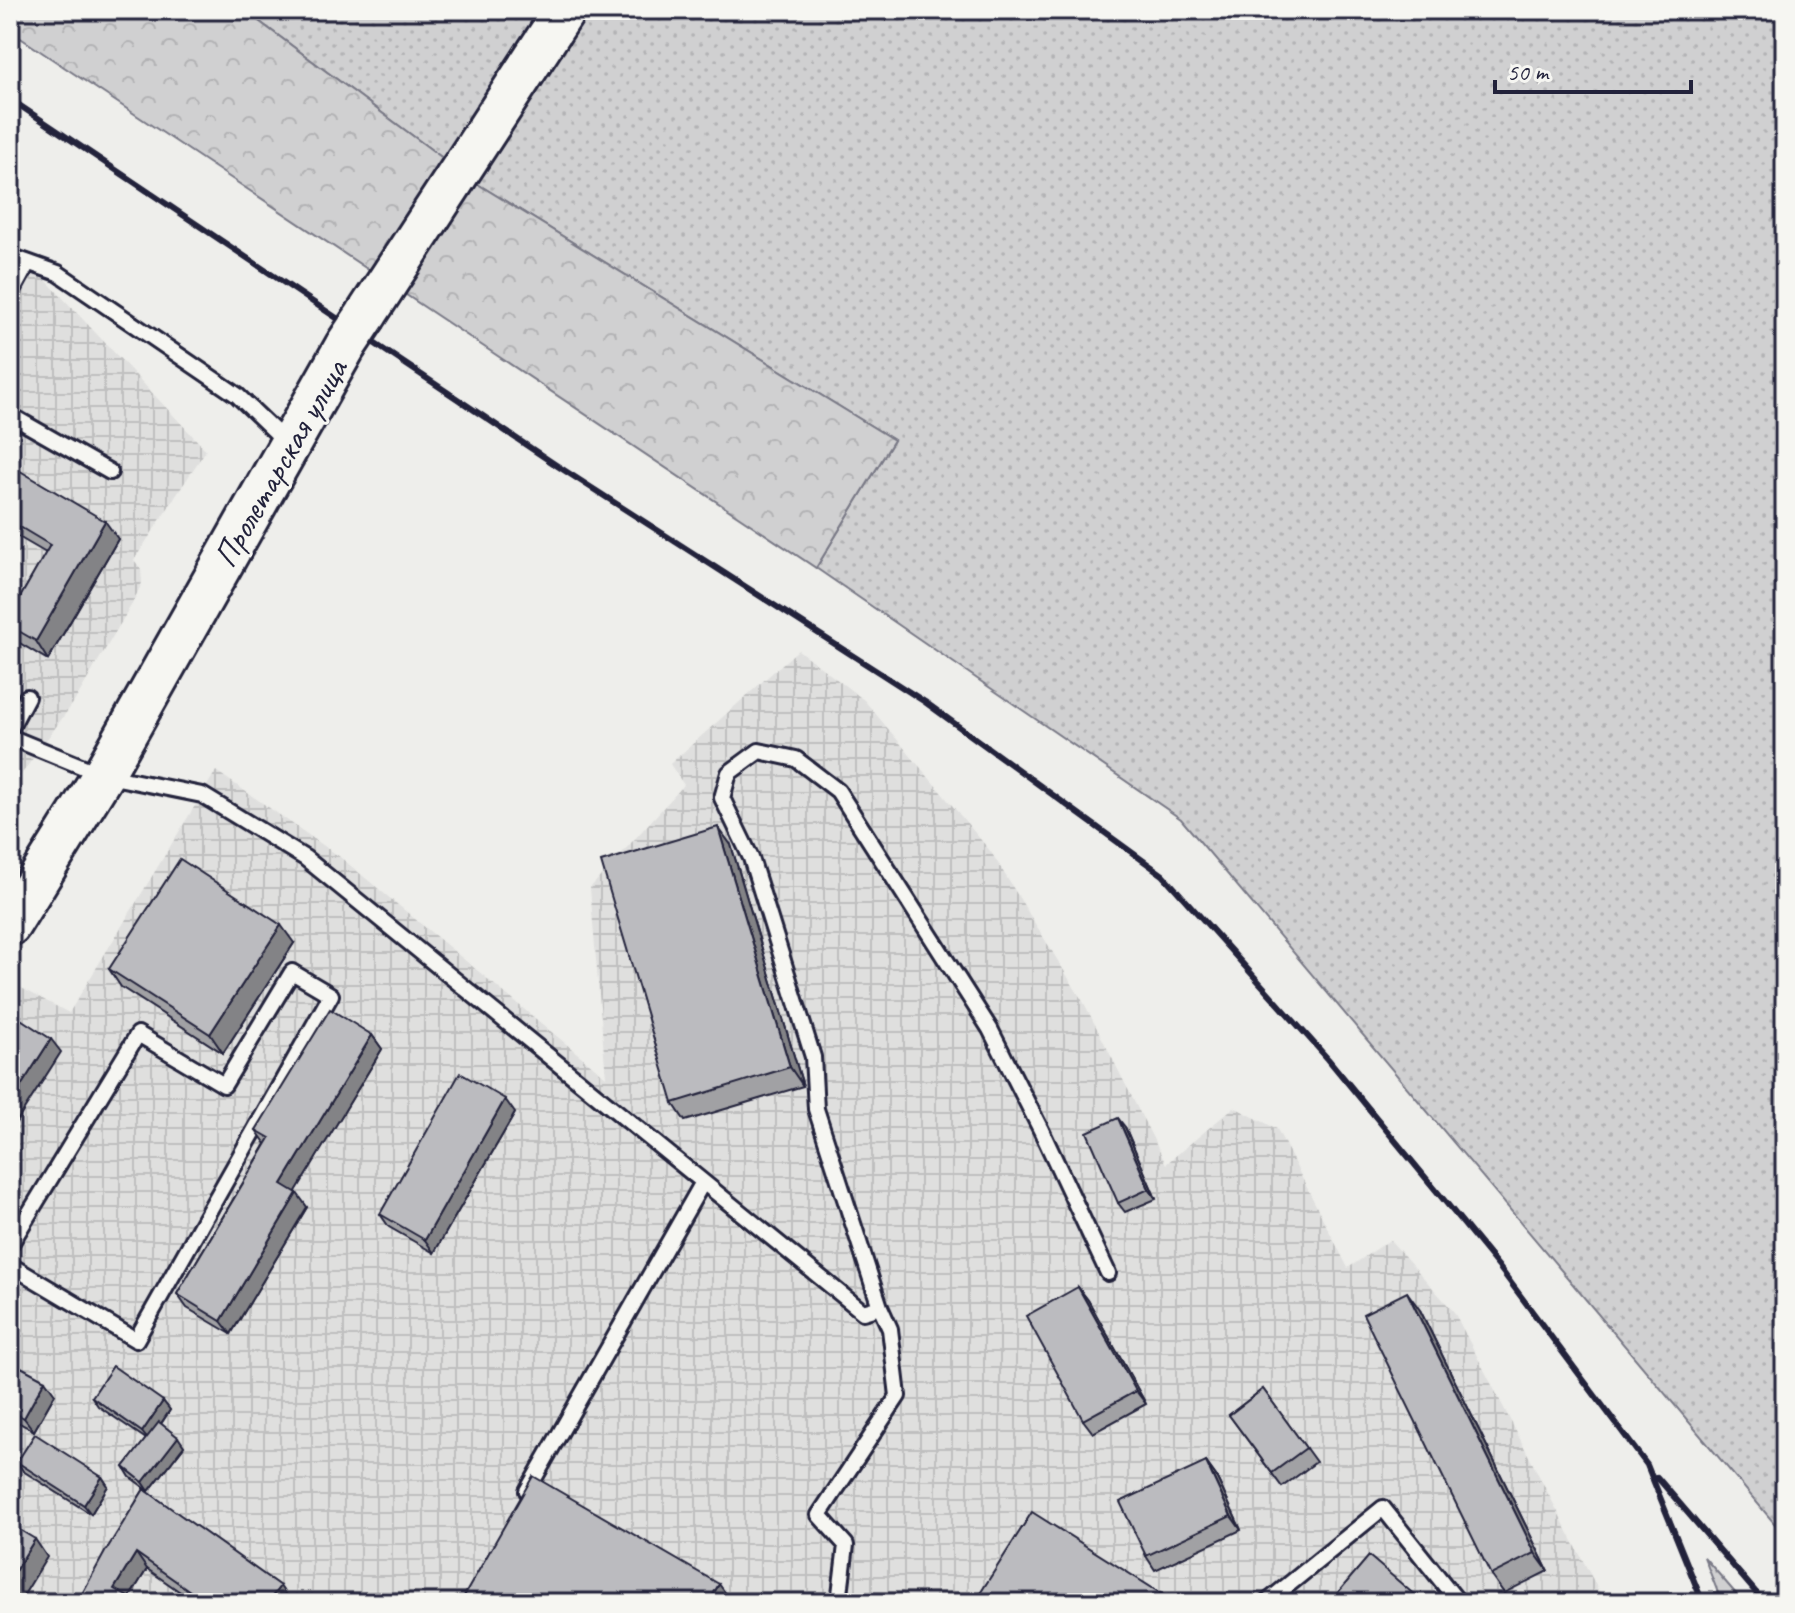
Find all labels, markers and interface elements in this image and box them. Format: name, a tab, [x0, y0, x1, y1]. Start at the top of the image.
scale bar	[1495, 44, 1691, 94]
text: 50 m	[1507, 57, 1550, 87]
street label: Пролетарская улица	[203, 350, 358, 574]

